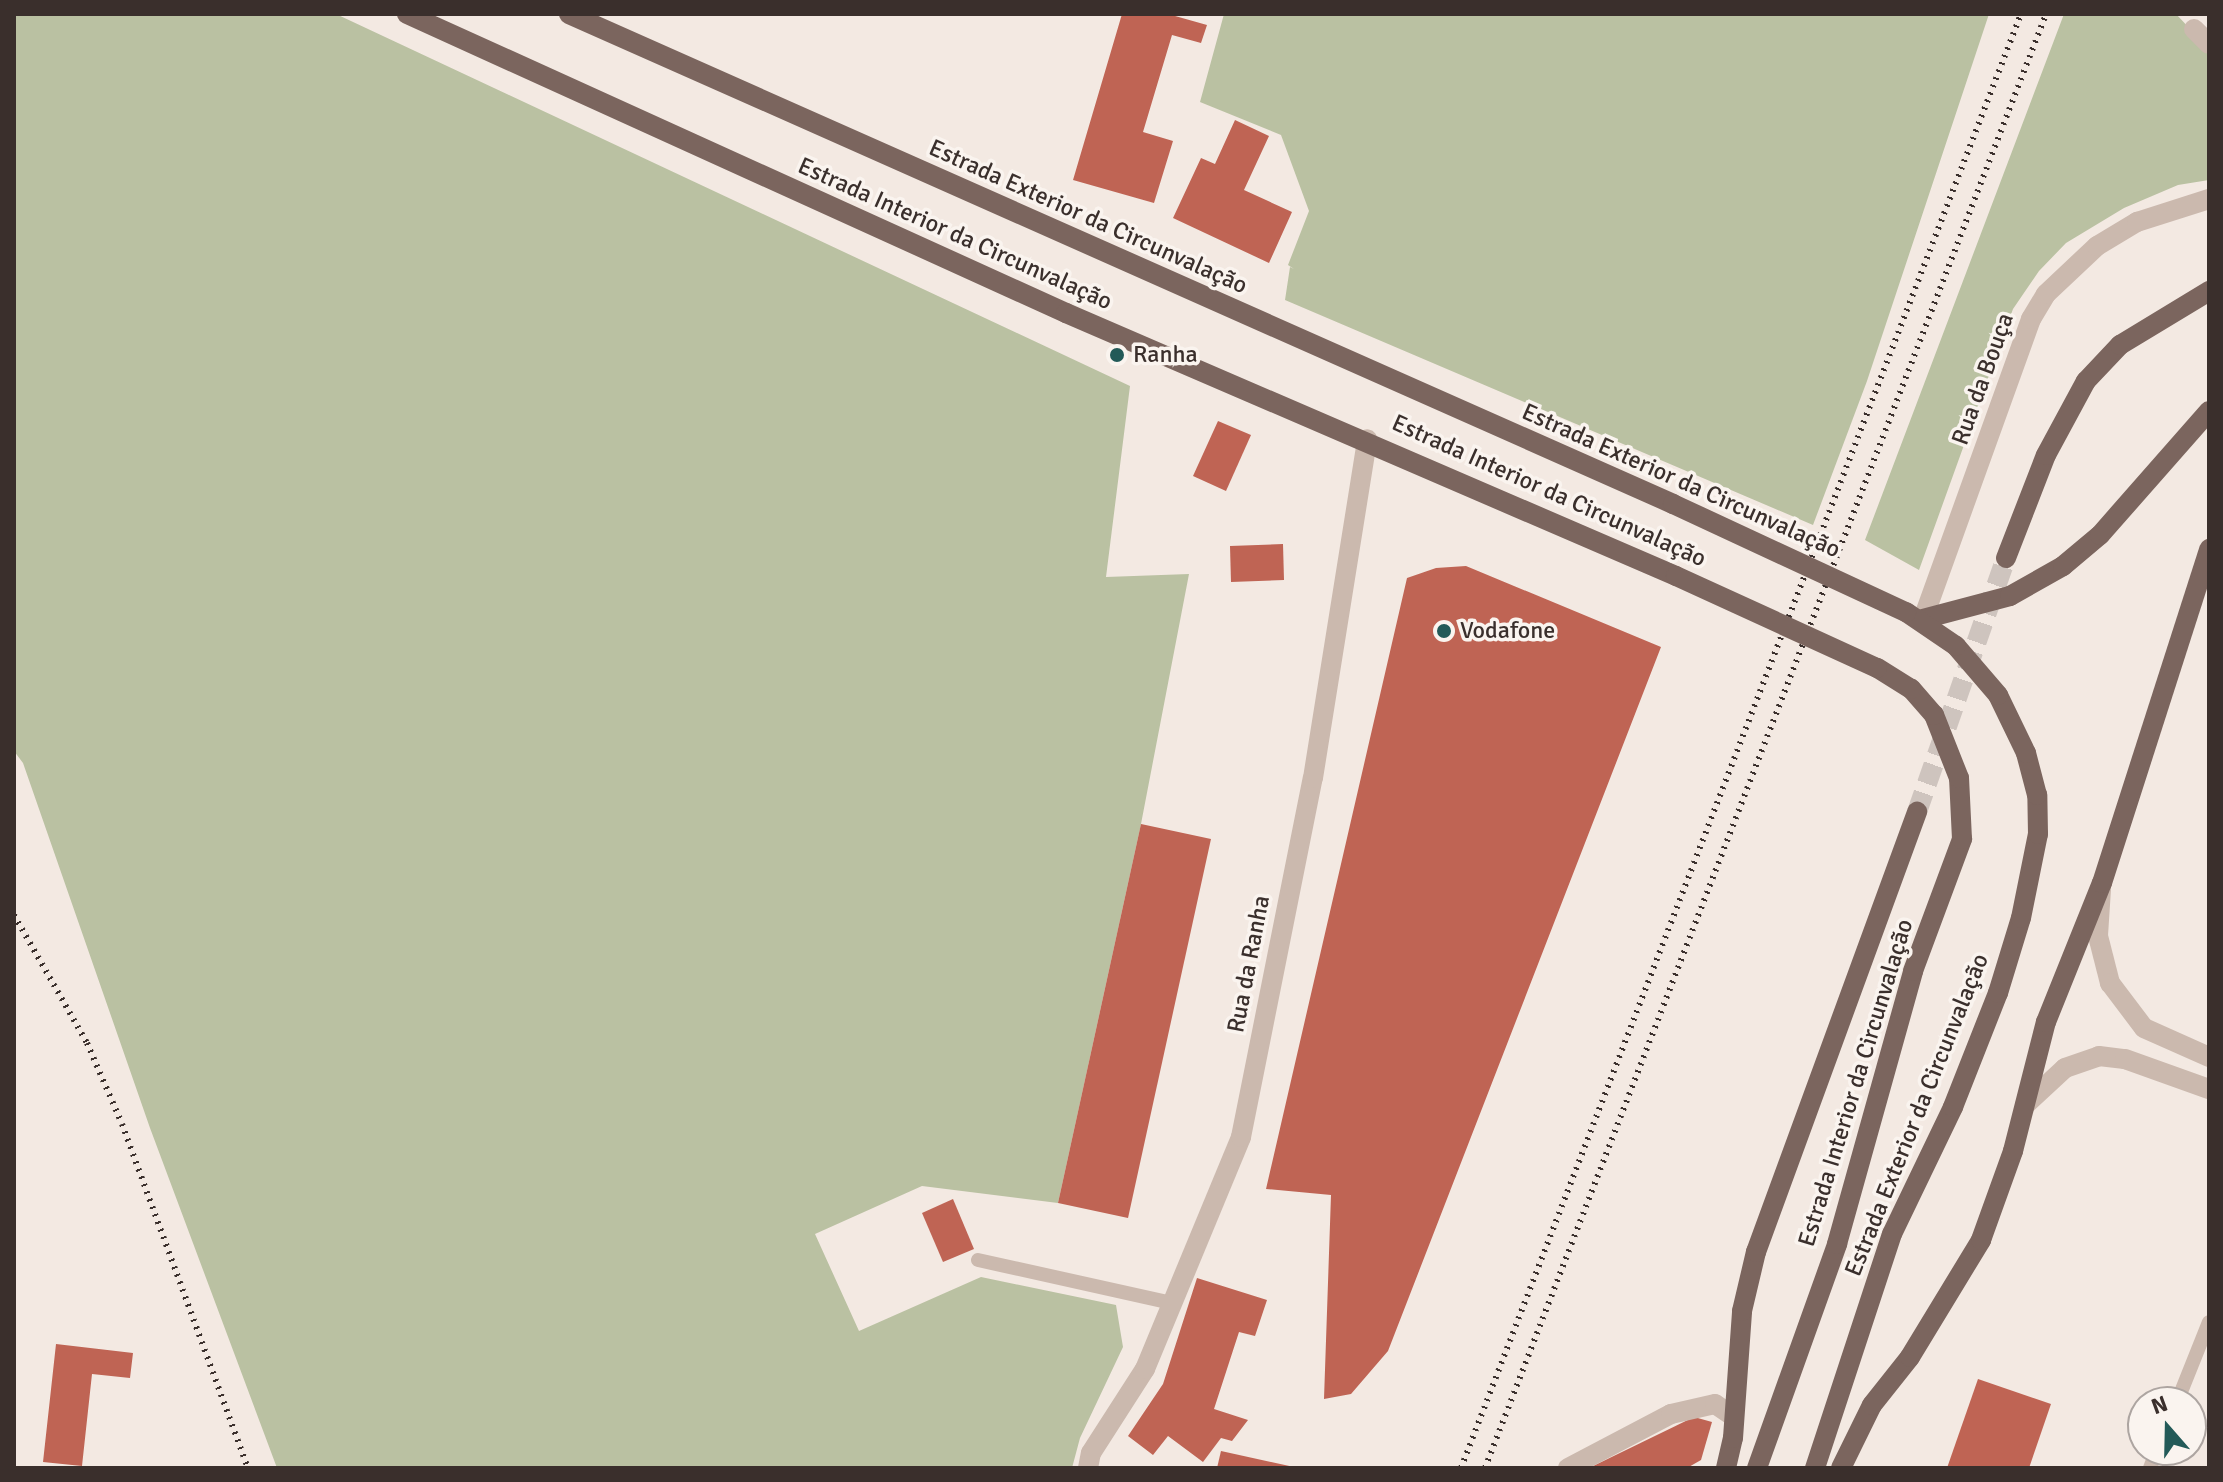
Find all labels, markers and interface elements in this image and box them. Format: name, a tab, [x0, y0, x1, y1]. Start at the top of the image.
street label: Estrada Exterior da Circunvalação	[924, 134, 1252, 300]
street label: Estrada Interior da Circunvalação	[793, 152, 1117, 316]
street label: Rua da Bouça	[1946, 309, 2020, 449]
place label: Ranha	[1133, 341, 1198, 369]
marker: Ranha	[1108, 346, 1126, 364]
street label: Estrada Exterior da Circunvalação	[1517, 398, 1845, 564]
street label: Estrada Interior da Circunvalação	[1387, 409, 1711, 573]
place label: Vodafone	[1460, 617, 1555, 645]
marker: Vodafone	[1435, 622, 1453, 640]
street label: Rua da Ranha	[1222, 893, 1276, 1035]
street label: Estrada Interior da Circunvalação	[1792, 916, 1920, 1250]
street label: Estrada Exterior da Circunvalação	[1839, 949, 1995, 1281]
north arrow	[2127, 1386, 2207, 1466]
text: N	[2147, 1390, 2171, 1420]

